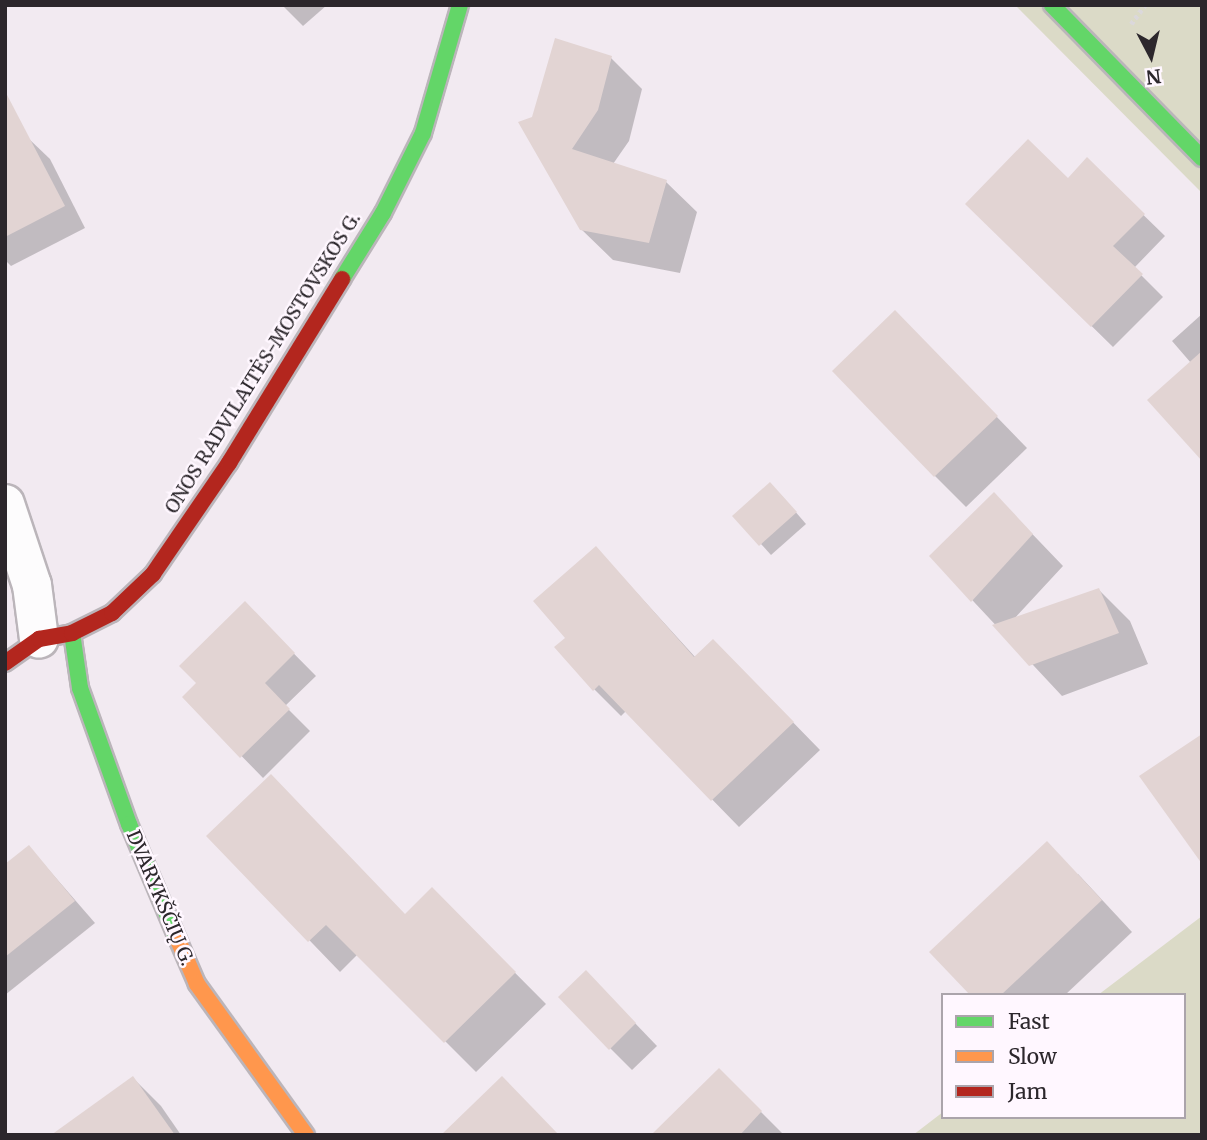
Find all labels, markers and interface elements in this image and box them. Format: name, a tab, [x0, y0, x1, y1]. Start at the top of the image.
north arrow	[1116, 21, 1186, 91]
text: N	[1145, 64, 1162, 90]
street label: ONOS RADVILAITĖS-MOSTOVSKOS G.	[160, 208, 366, 518]
street label: DVARYKŠČIŲ G.	[121, 827, 199, 969]
legend	[941, 993, 1186, 1119]
text: Fast	[1008, 1008, 1050, 1035]
text: Slow	[1008, 1043, 1057, 1070]
text: Jam	[1008, 1078, 1047, 1105]

